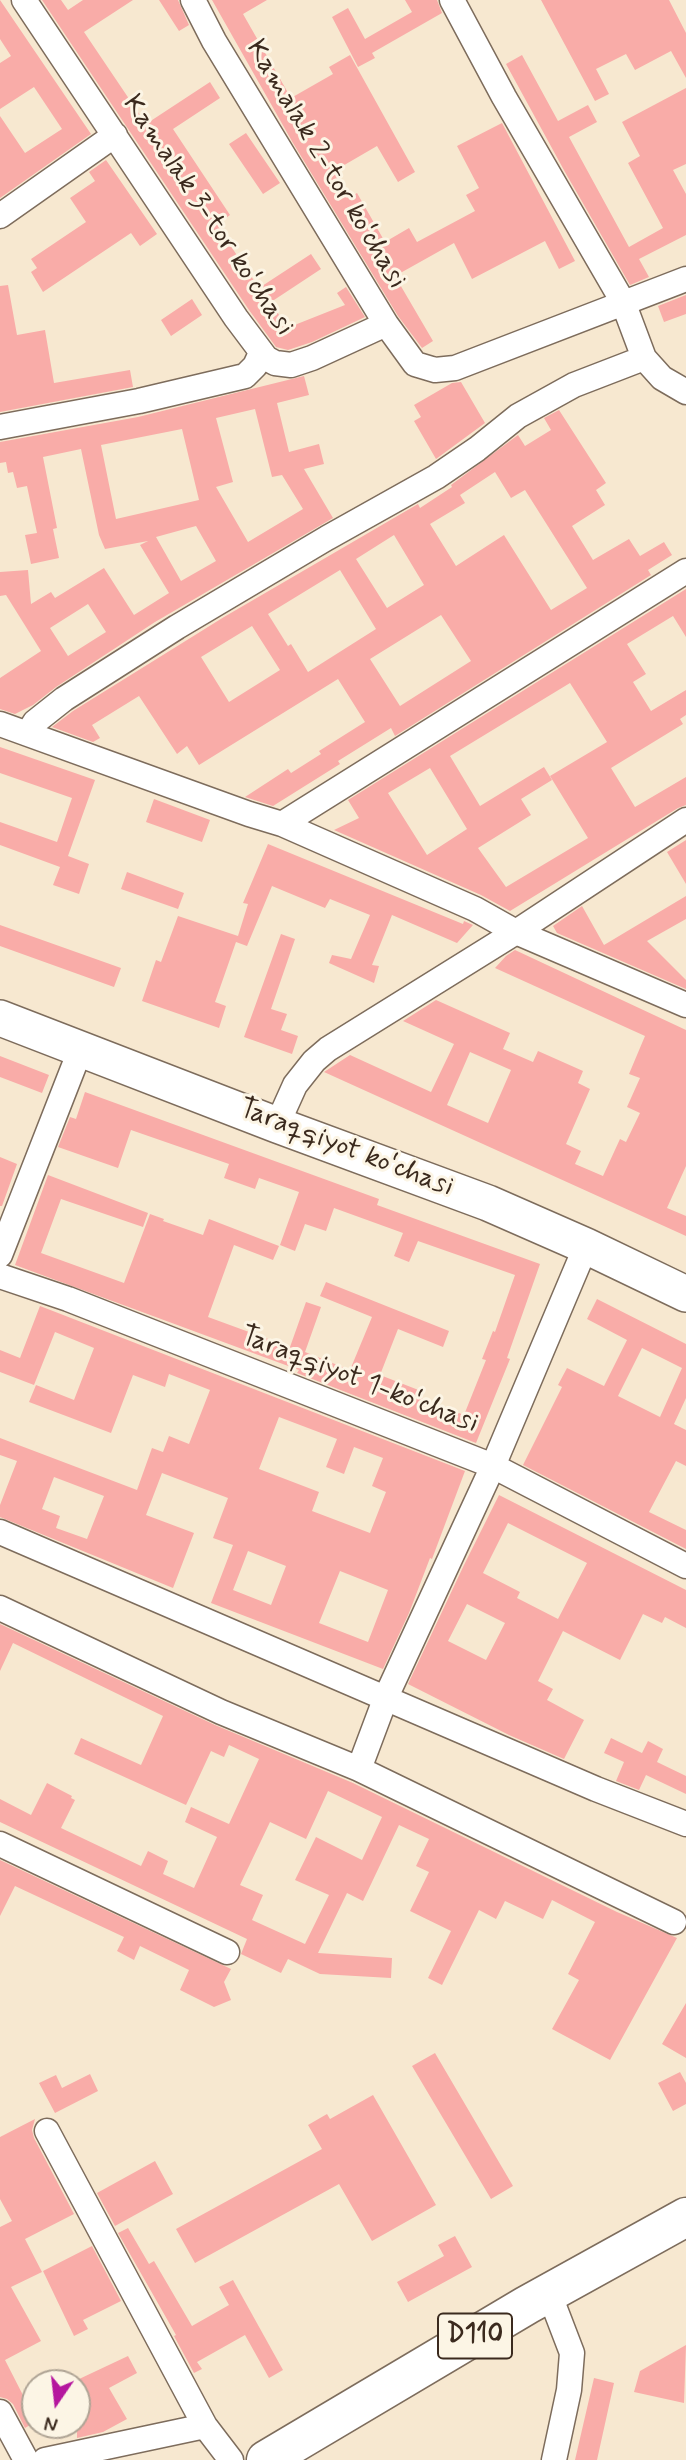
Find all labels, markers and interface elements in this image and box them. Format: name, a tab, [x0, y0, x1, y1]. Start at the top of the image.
street label: Kamalak 2-tor koʻchasi	[237, 35, 413, 295]
street label: Kamalak 3-tor koʻchasi	[114, 89, 300, 343]
street label: Taraqqiyot koʻchasi	[234, 1093, 458, 1205]
street label: Taraqqiyot 1-koʻchasi	[235, 1320, 483, 1442]
road number: D110	[438, 2314, 512, 2358]
north arrow	[21, 2369, 91, 2439]
text: N	[42, 2409, 60, 2437]

